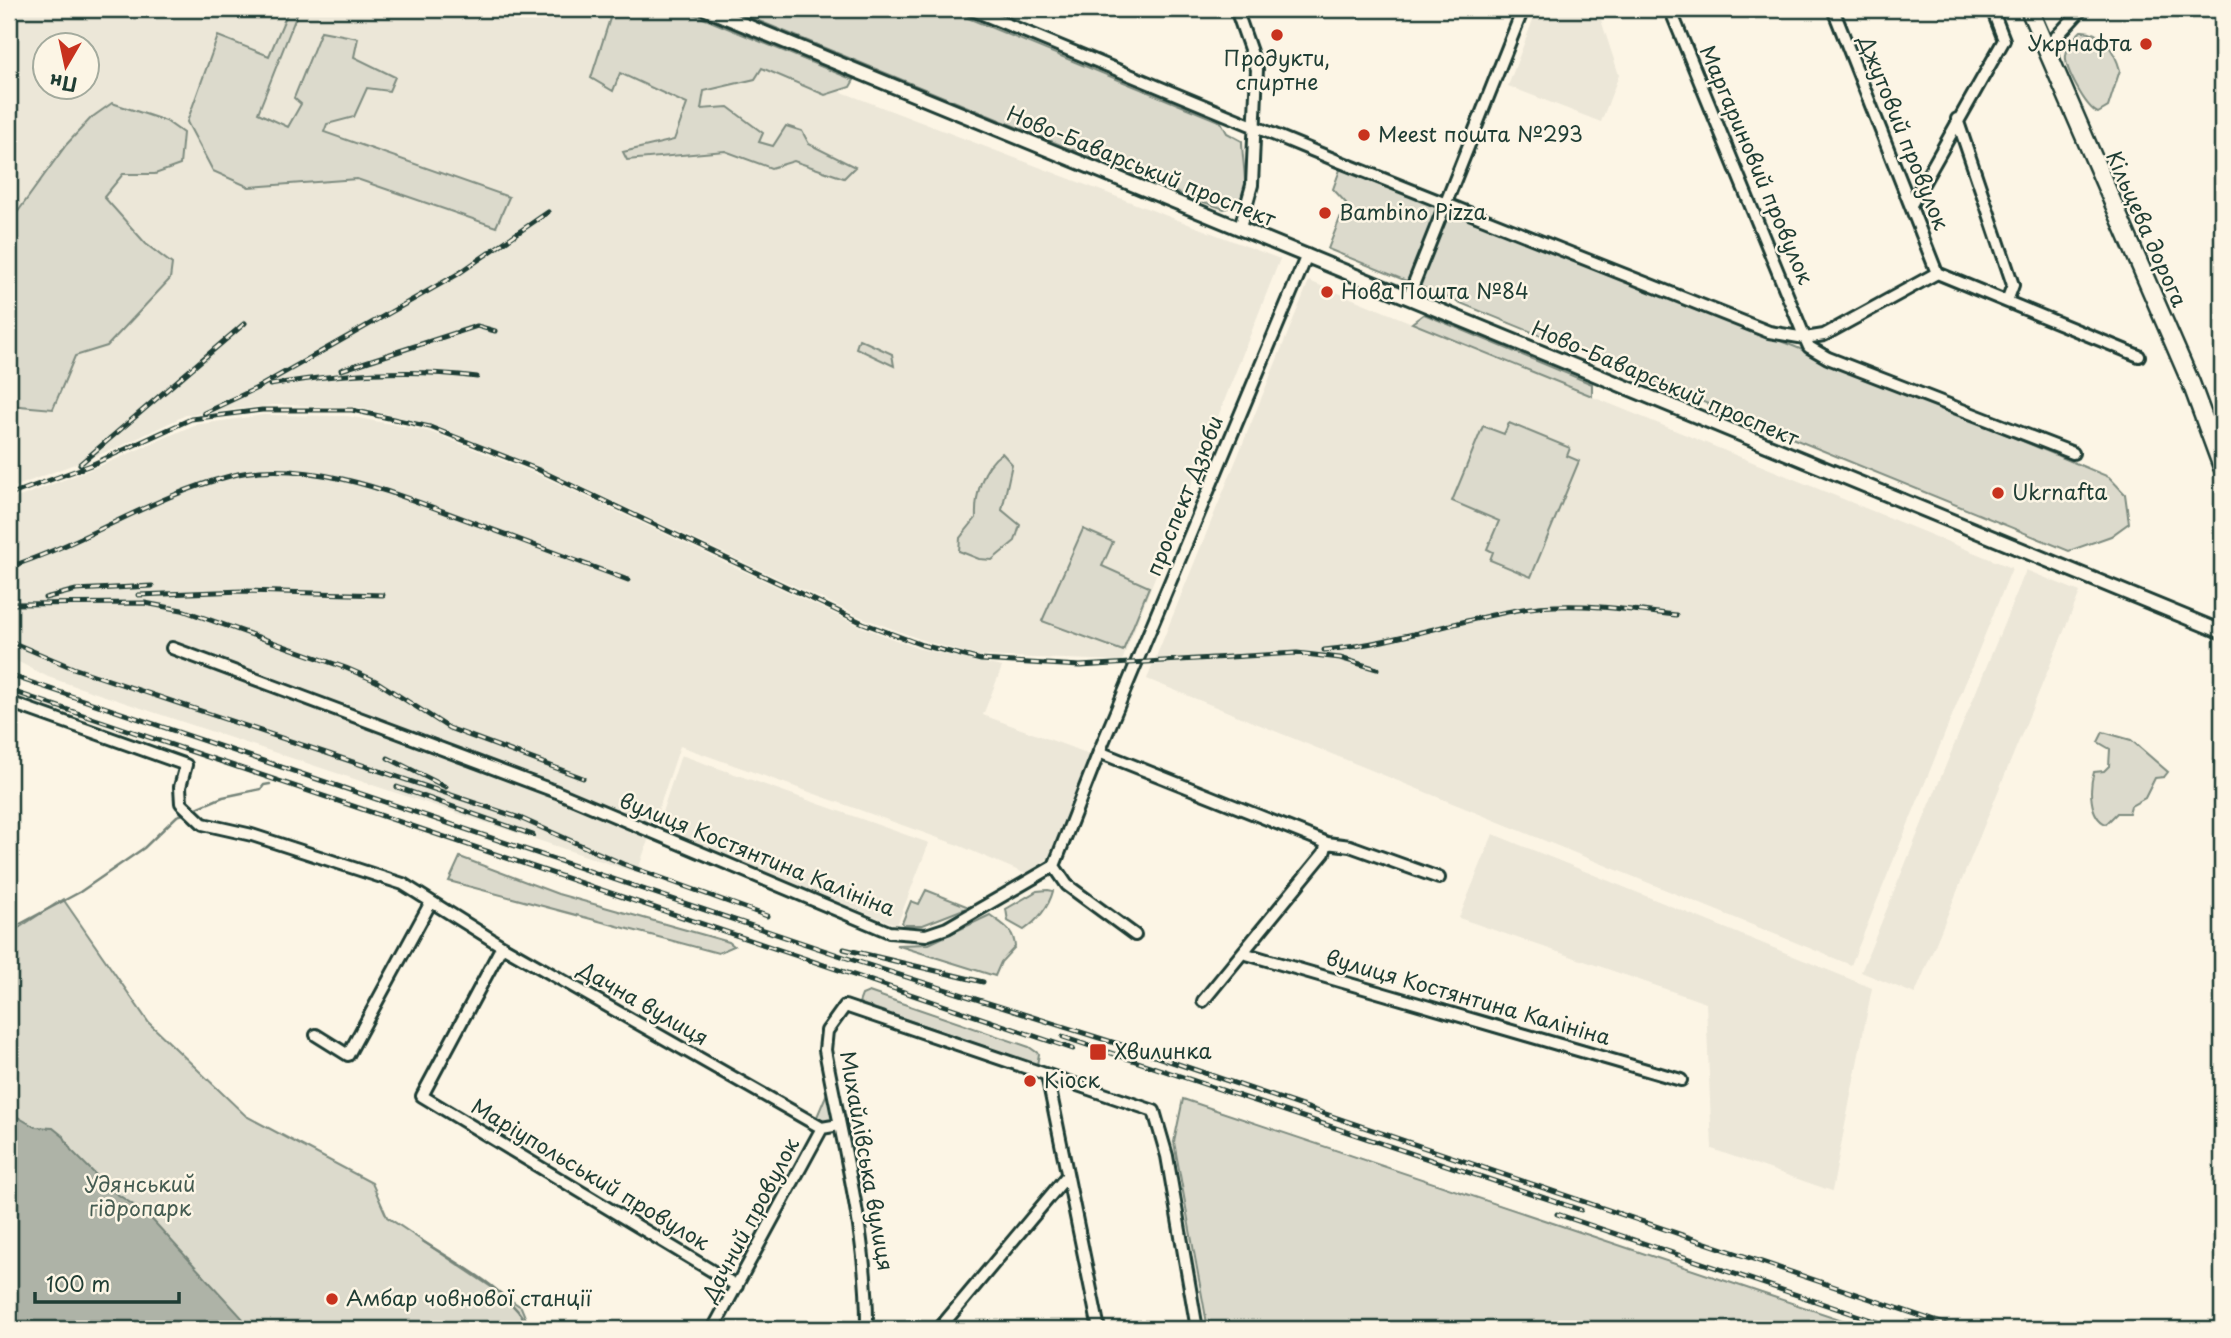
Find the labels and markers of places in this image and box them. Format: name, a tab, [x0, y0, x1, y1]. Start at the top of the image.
place label: Укрнафта	[2028, 26, 2132, 58]
marker: Продукти, спиртне	[1269, 27, 1285, 43]
marker: Укрнафта	[2138, 36, 2154, 52]
place label: Продукти, спиртне	[1224, 41, 1330, 97]
place label: Meest пошта №293	[1378, 117, 1583, 149]
marker: Meest пошта №293	[1356, 127, 1372, 143]
place label: Bambino Pizza	[1339, 195, 1486, 227]
marker: Bambino Pizza	[1317, 205, 1333, 221]
place label: Нова Пошта №84	[1341, 274, 1529, 306]
marker: Нова Пошта №84	[1319, 284, 1335, 300]
place label: Ukrnafta	[2012, 475, 2107, 507]
marker: Ukrnafta	[1990, 485, 2006, 501]
place label: Хвилинка	[1114, 1034, 1211, 1066]
marker: Хвилинка	[1088, 1042, 1108, 1062]
place label: Кіоск	[1044, 1063, 1100, 1095]
marker: Кіоск	[1022, 1073, 1038, 1089]
place label: Амбар човнової станції	[346, 1281, 592, 1313]
marker: Амбар човнової станції	[324, 1291, 340, 1307]

